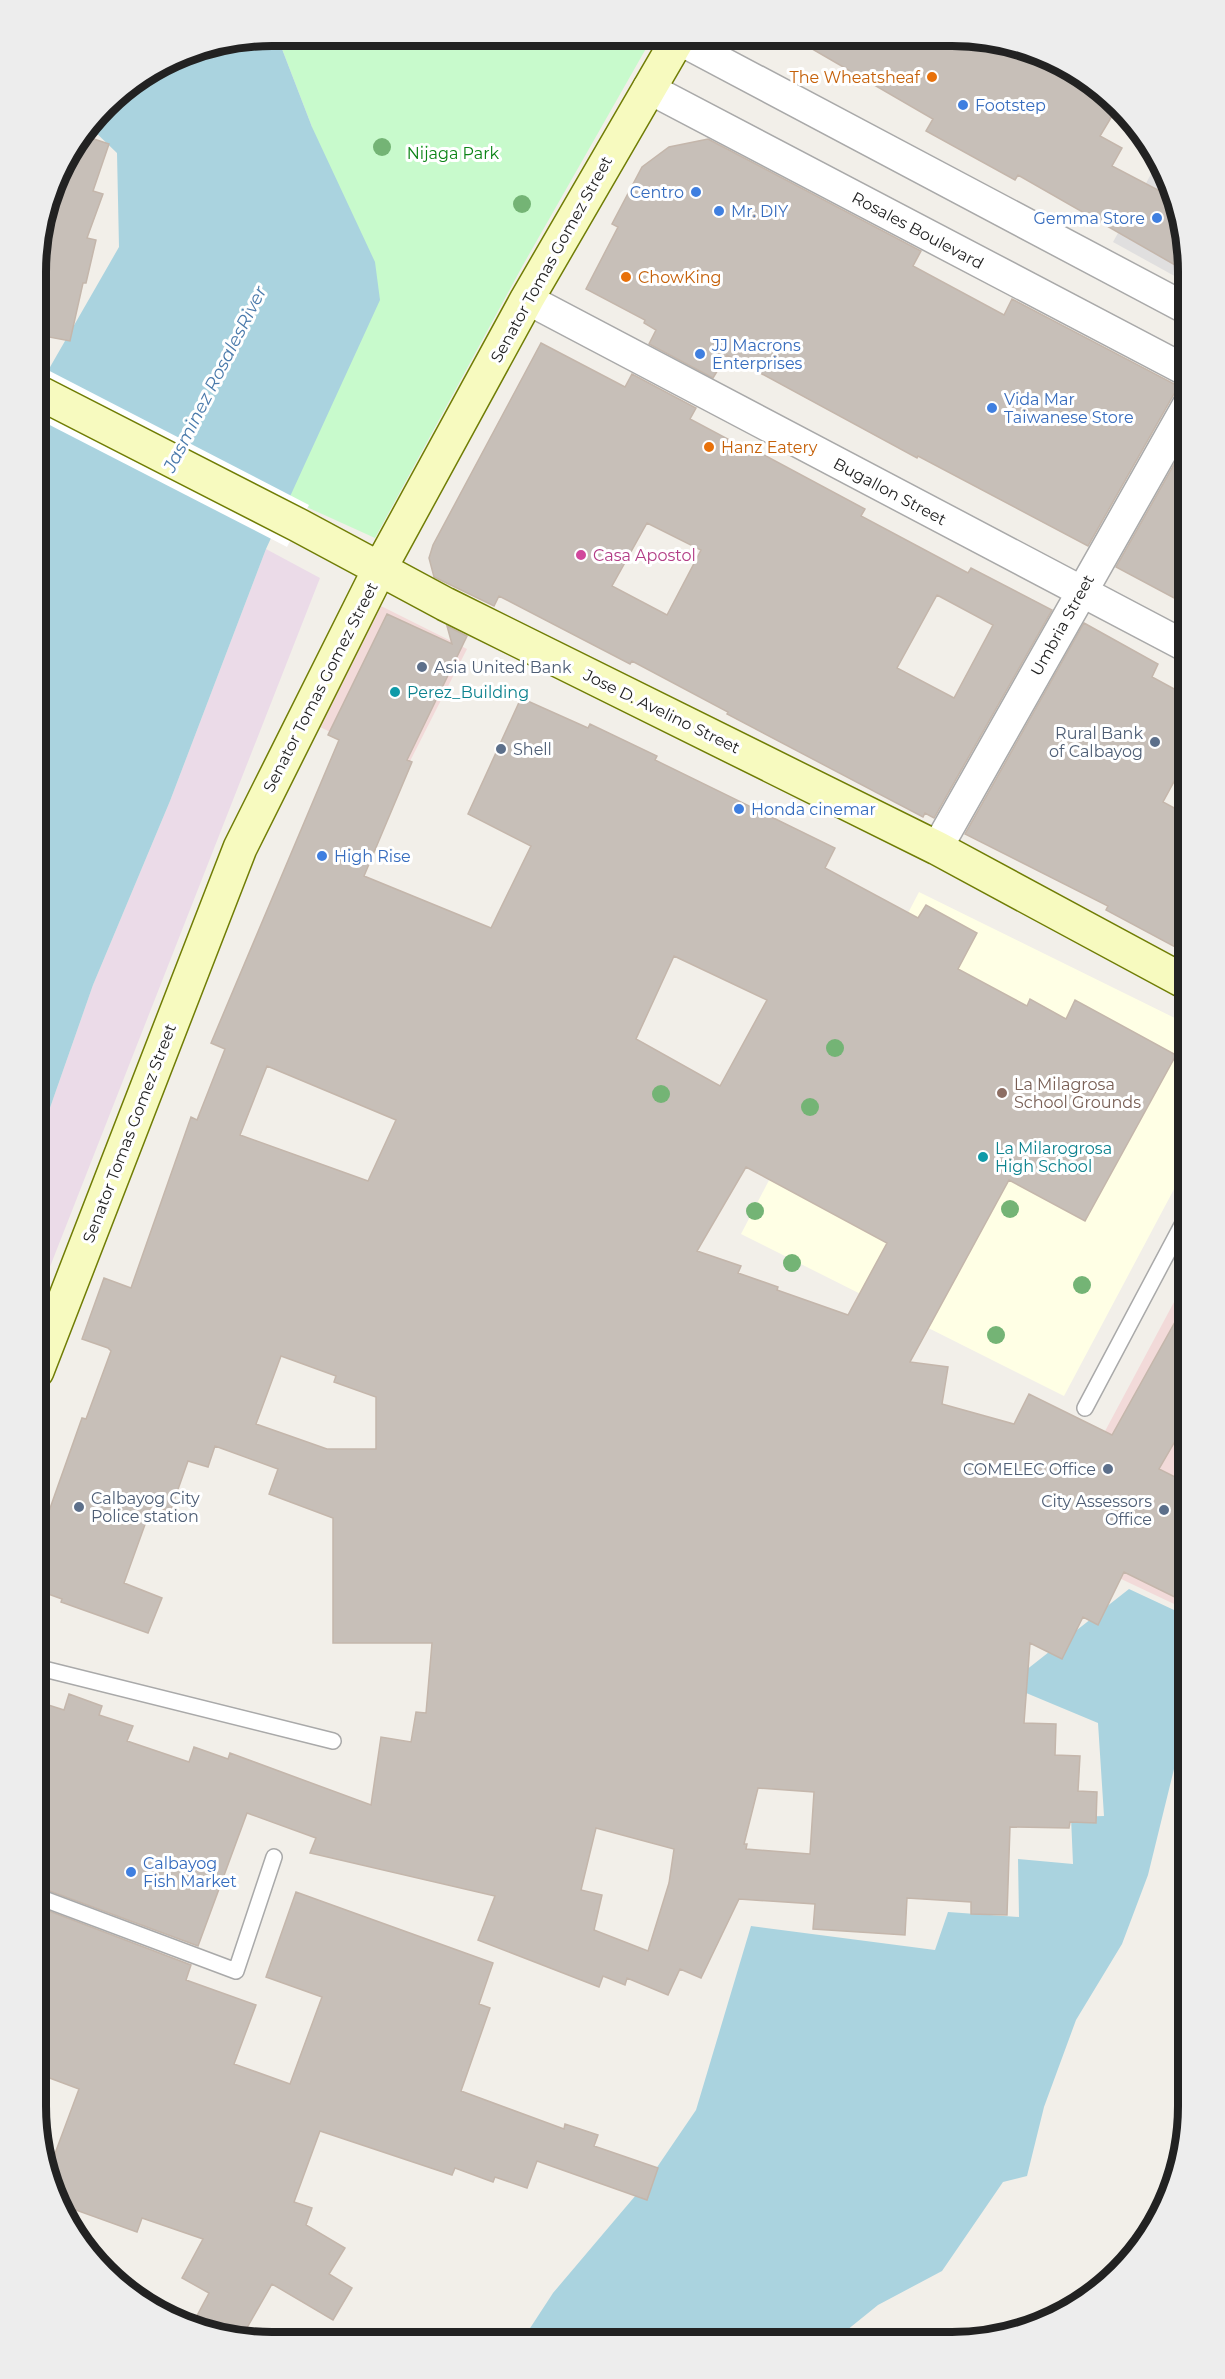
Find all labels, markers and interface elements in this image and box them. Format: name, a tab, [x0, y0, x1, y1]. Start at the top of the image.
place label: The Wheatsheaf	[790, 68, 921, 87]
marker: The Wheatsheaf	[925, 70, 939, 84]
place label: Footstep	[975, 96, 1046, 115]
marker: Footstep	[956, 98, 970, 112]
park label: Nijaga Park	[407, 144, 500, 163]
street label: Senator Tomas Gomez Street	[487, 152, 616, 366]
place label: Centro	[630, 183, 684, 202]
marker: Centro	[689, 185, 703, 199]
street label: Rosales Boulevard	[849, 188, 987, 273]
place label: Mr. DIY	[731, 202, 789, 221]
marker: Mr. DIY	[712, 204, 726, 218]
place label: Gemma Store	[1033, 209, 1145, 228]
marker: Gemma Store	[1150, 211, 1164, 225]
place label: ChowKing	[638, 268, 721, 287]
marker: ChowKing	[619, 270, 633, 284]
water label: Jasminez RosalesRiver	[158, 282, 272, 477]
place label: JJ Macrons Enterprises	[711, 336, 803, 373]
marker: JJ Macrons Enterprises	[693, 347, 707, 361]
place label: Vida Mar Taiwanese Store	[1004, 390, 1134, 427]
marker: Vida Mar Taiwanese Store	[985, 401, 999, 415]
place label: Hanz Eatery	[721, 438, 818, 457]
marker: Hanz Eatery	[702, 440, 716, 454]
street label: Bugallon Street	[830, 454, 950, 529]
place label: Casa Apostol	[593, 546, 696, 565]
marker: Casa Apostol	[574, 548, 588, 562]
street label: Umbria Street	[1027, 571, 1098, 679]
street label: Senator Tomas Gomez Street	[259, 579, 382, 795]
place label: Asia United Bank	[434, 658, 572, 677]
marker: Asia United Bank	[415, 660, 429, 674]
street label: Jose D. Avelino Street	[580, 665, 743, 758]
place label: Perez_Building	[407, 683, 529, 702]
marker: Perez_Building	[388, 685, 402, 699]
place label: Rural Bank of Calbayog	[1049, 724, 1143, 761]
marker: Rural Bank of Calbayog	[1148, 735, 1162, 749]
place label: Shell	[513, 740, 552, 759]
marker: Shell	[494, 742, 508, 756]
place label: Honda cinemar	[751, 800, 876, 819]
marker: Honda cinemar	[732, 802, 746, 816]
place label: High Rise	[334, 847, 411, 866]
marker: High Rise	[315, 849, 329, 863]
street label: Senator Tomas Gomez Street	[79, 1021, 180, 1245]
place label: La Milagrosa School Grounds	[1014, 1075, 1141, 1112]
marker: La Milagrosa School Grounds	[995, 1086, 1009, 1100]
place label: La Milarogrosa High School	[995, 1139, 1112, 1176]
marker: La Milarogrosa High School	[976, 1150, 990, 1164]
place label: COMELEC Office	[963, 1460, 1096, 1479]
marker: COMELEC Office	[1101, 1462, 1115, 1476]
place label: Calbayog City Police station	[91, 1489, 200, 1526]
place label: City Assessors Office	[1041, 1492, 1152, 1529]
marker: Calbayog City Police station	[72, 1500, 86, 1514]
marker: City Assessors Office	[1157, 1503, 1171, 1517]
place label: Calbayog Fish Market	[143, 1854, 237, 1891]
marker: Calbayog Fish Market	[124, 1865, 138, 1879]

